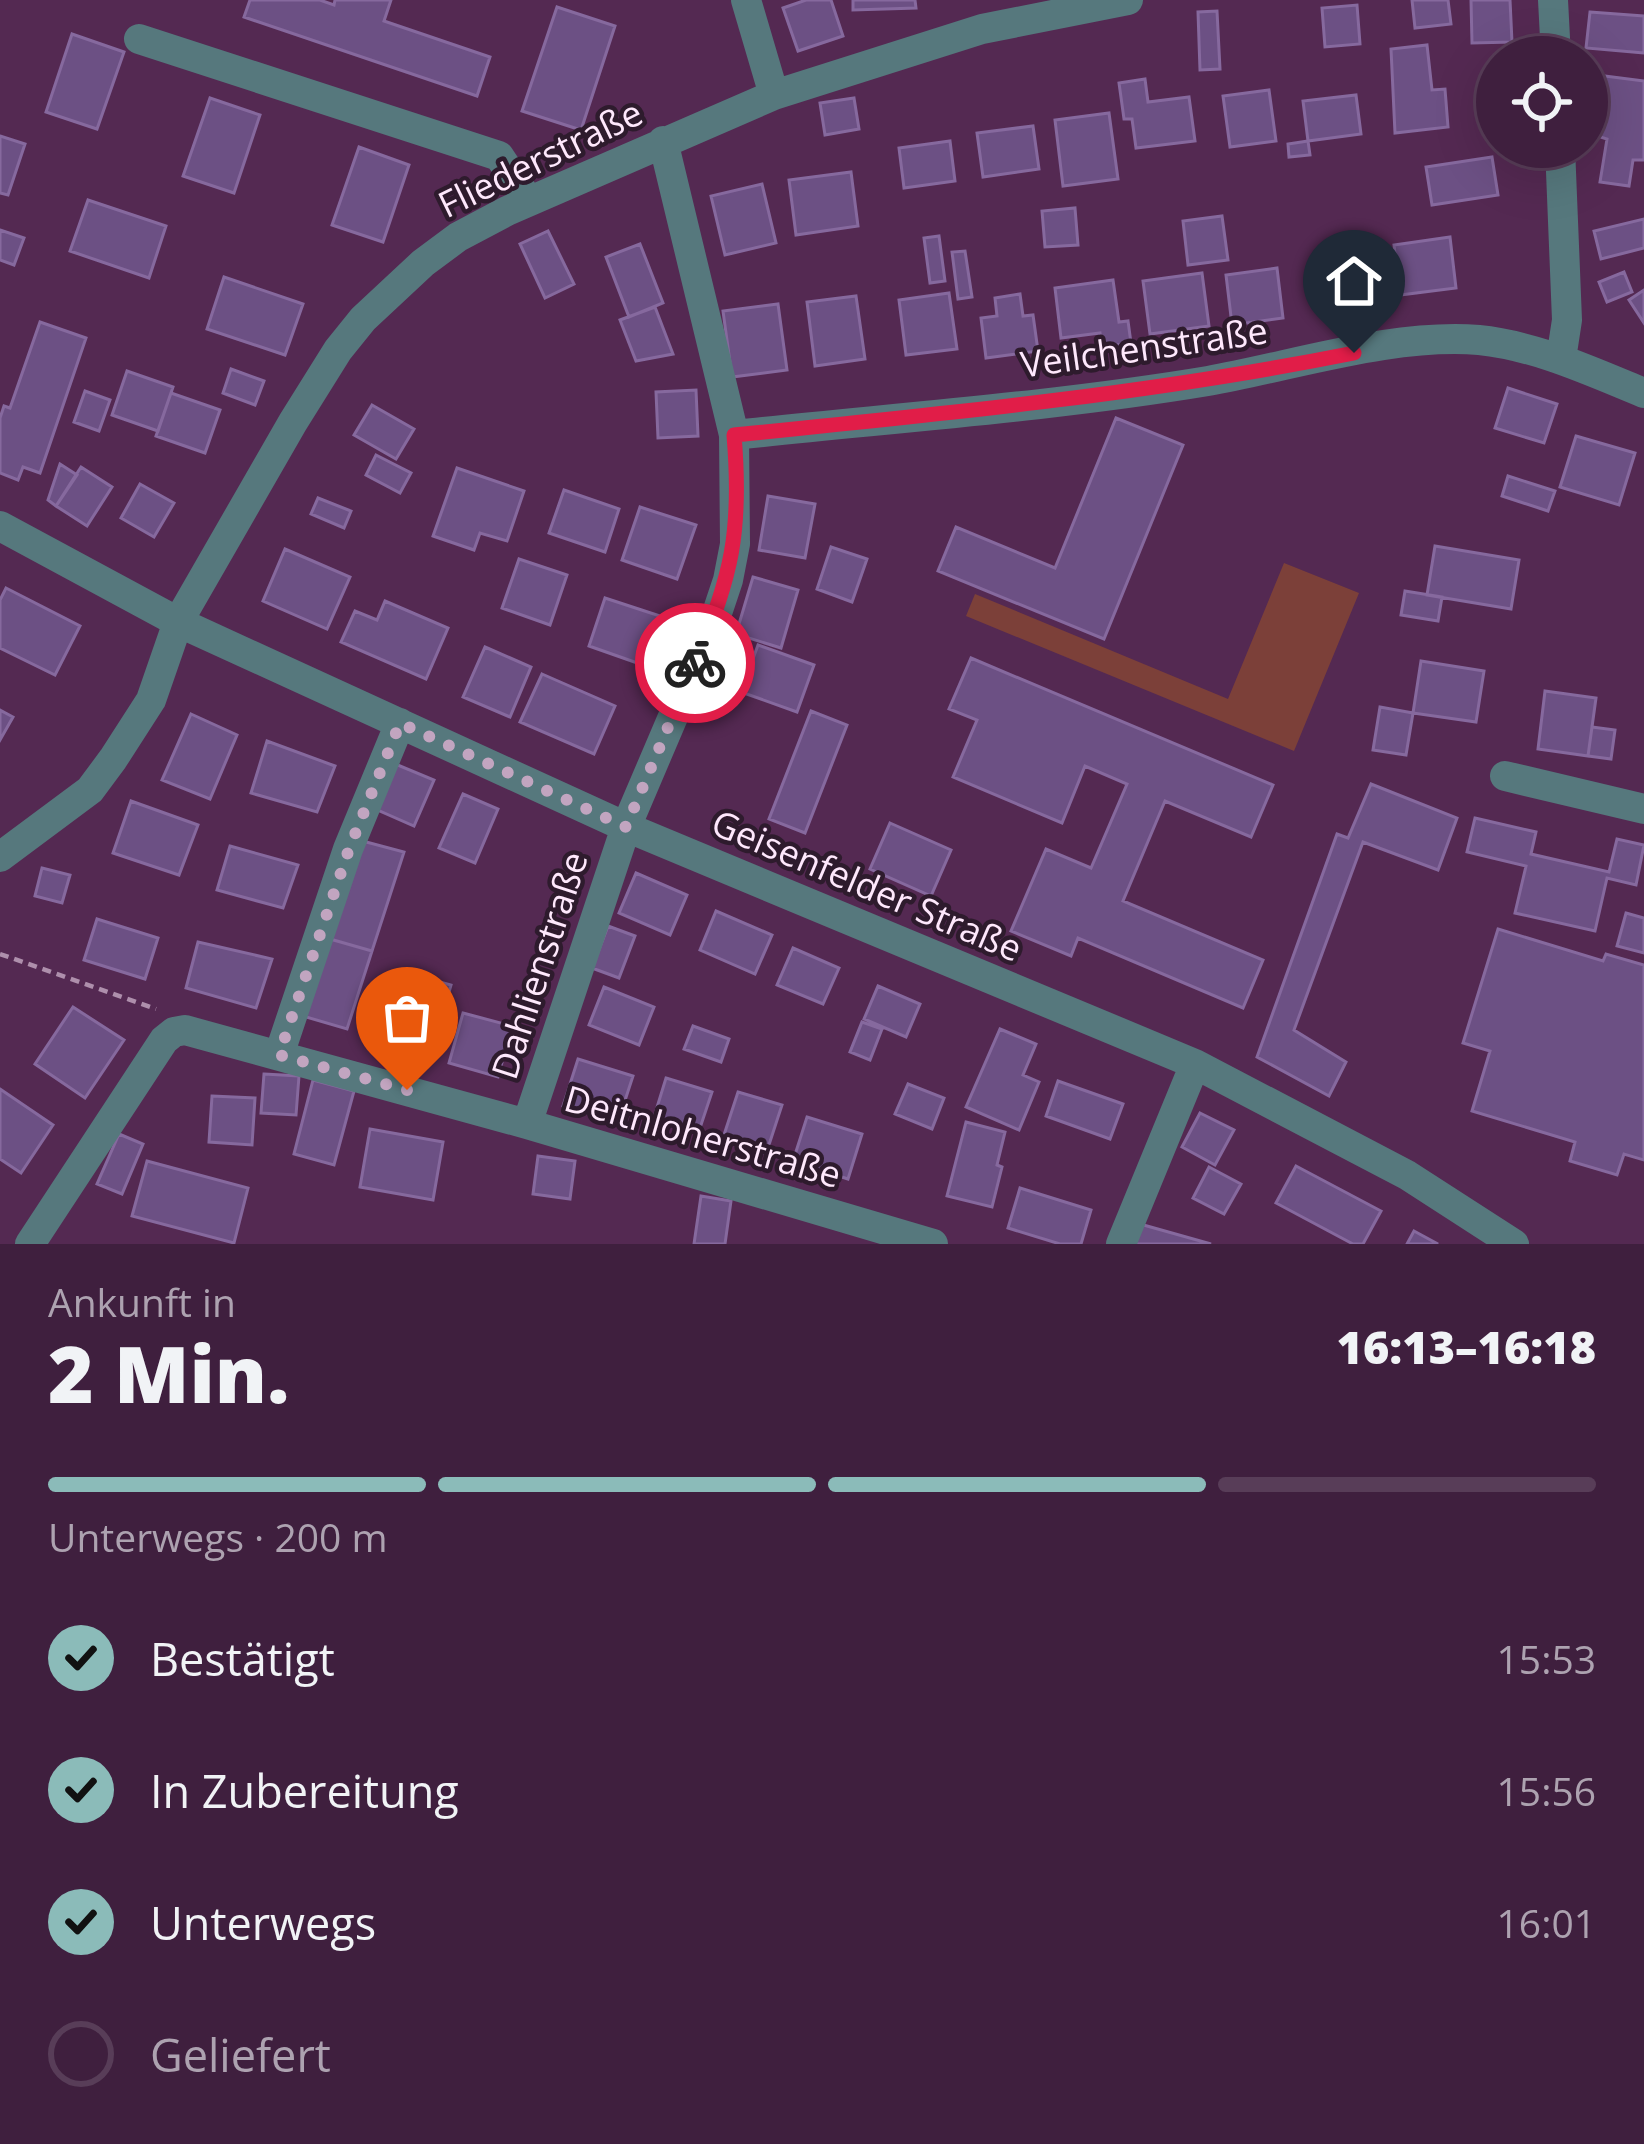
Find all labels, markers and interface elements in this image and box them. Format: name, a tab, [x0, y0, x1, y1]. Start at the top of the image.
map controls	[1476, 36, 1608, 168]
button: locate	[1476, 36, 1608, 168]
street label: Fliederstraße	[430, 87, 650, 229]
pin	[1303, 230, 1405, 353]
icon: home	[1321, 248, 1387, 314]
street label: Veilchenstraße	[1017, 305, 1271, 389]
courier	[635, 603, 755, 723]
icon: bike	[662, 630, 728, 696]
street label: Geisenfelder Straße	[704, 797, 1030, 973]
street label: Dahlienstraße	[479, 845, 599, 1085]
pin	[356, 967, 458, 1090]
icon: bag	[374, 985, 440, 1051]
street label: Deitnloherstraße	[559, 1073, 847, 1199]
text: Ankunft in	[48, 1275, 236, 1328]
text: 16:13–16:18	[1337, 1316, 1596, 1377]
text: 2 Min.	[48, 1320, 290, 1426]
text: Unterwegs · 200 m	[48, 1510, 388, 1563]
icon: check	[48, 1625, 114, 1691]
text: Bestätigt	[150, 1628, 335, 1689]
text: 15:53	[1497, 1632, 1596, 1685]
icon: check	[48, 1757, 114, 1823]
text: In Zubereitung	[150, 1760, 459, 1821]
text: 15:56	[1497, 1764, 1596, 1817]
icon: check	[48, 1889, 114, 1955]
text: Unterwegs	[150, 1892, 376, 1953]
text: 16:01	[1497, 1896, 1596, 1949]
text: Geliefert	[150, 2024, 331, 2085]

